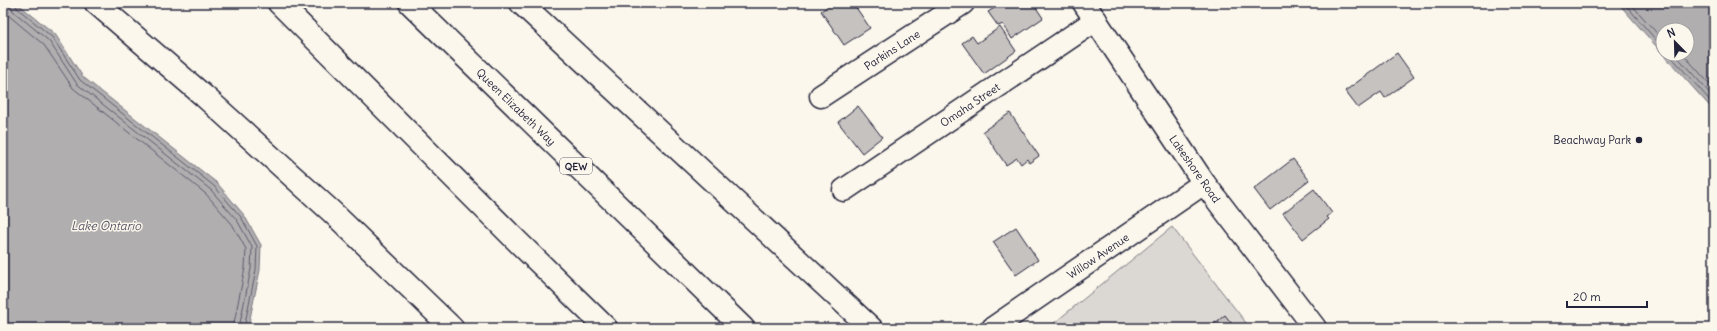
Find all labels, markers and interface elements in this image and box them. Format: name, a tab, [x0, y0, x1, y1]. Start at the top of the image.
north arrow	[1655, 22, 1695, 62]
text: N	[1665, 25, 1677, 41]
street label: Parkins Lane	[861, 27, 923, 73]
street label: Queen Elizabeth Way	[473, 65, 559, 149]
street label: Omaha Street	[937, 80, 1003, 130]
street label: Lakeshore Road	[1166, 132, 1224, 206]
place label: Beachway Park	[1553, 133, 1631, 147]
marker: Beachway Park	[1634, 135, 1644, 145]
road number: QEW	[560, 158, 592, 174]
water label: Lake Ontario	[71, 218, 142, 233]
street label: Willow Avenue	[1064, 230, 1132, 282]
scale bar	[1567, 283, 1647, 309]
text: 20 m	[1573, 289, 1601, 304]

